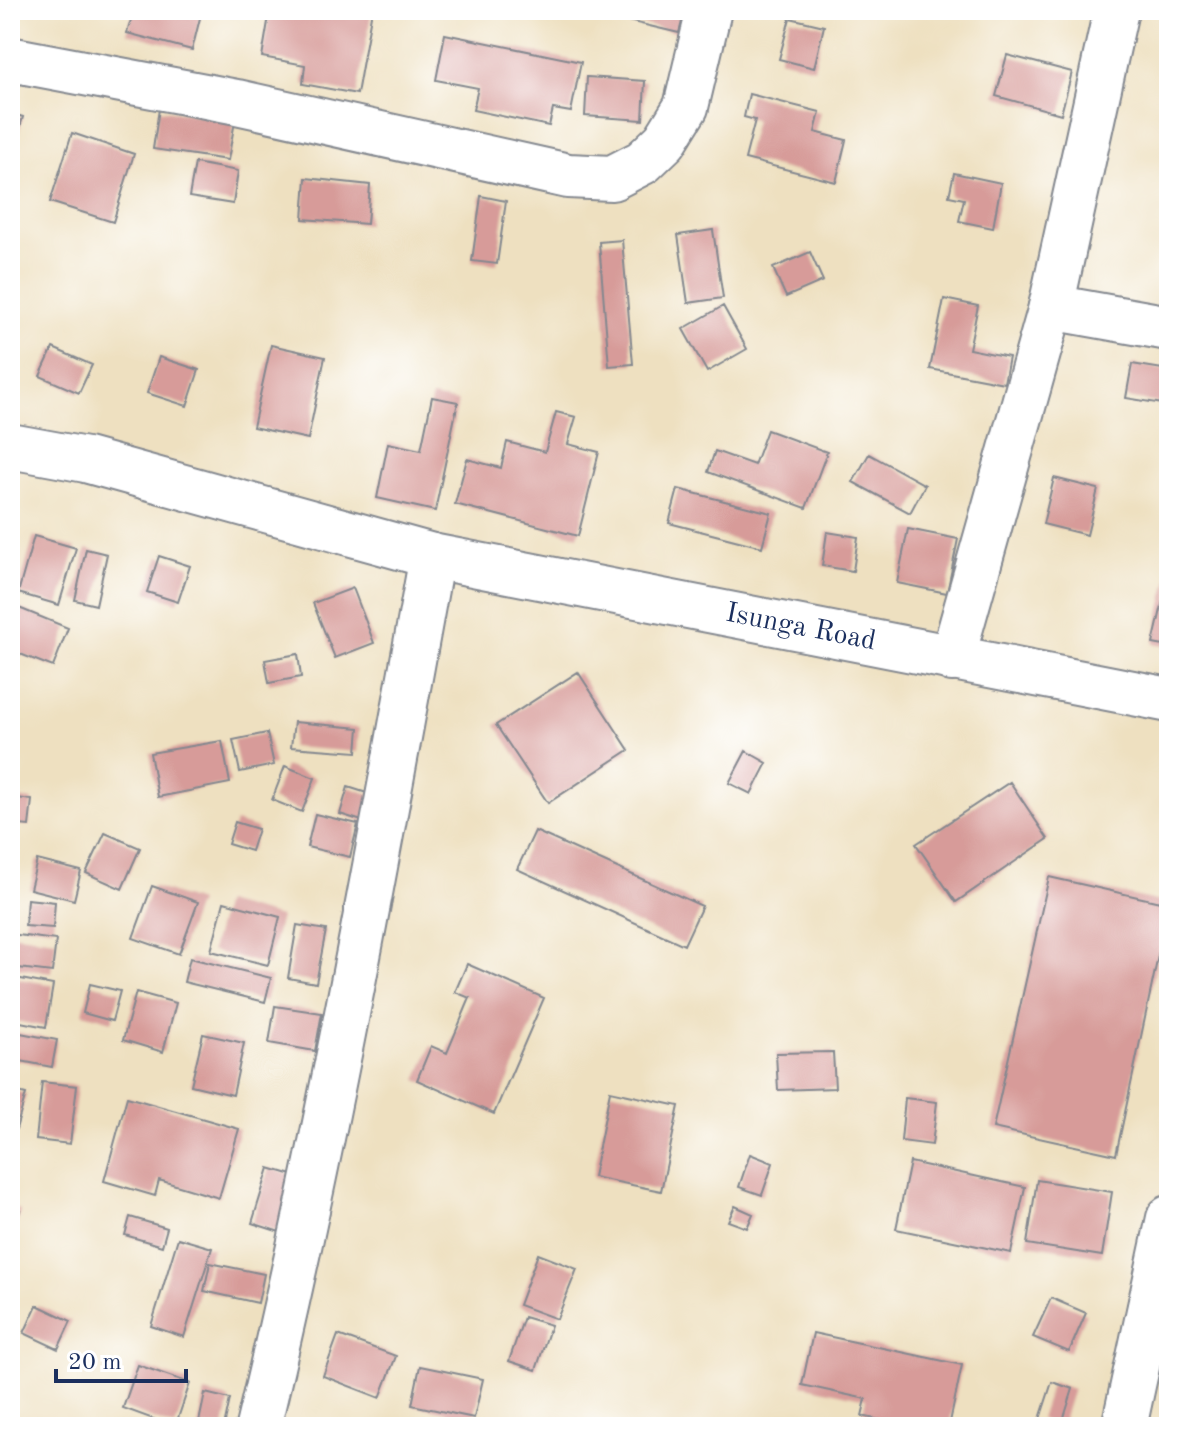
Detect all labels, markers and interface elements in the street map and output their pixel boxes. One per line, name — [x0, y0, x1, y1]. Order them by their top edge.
street label: Isunga Road — [723, 600, 878, 656]
scale bar — [56, 1333, 186, 1383]
text: 20 m — [68, 1351, 122, 1375]

